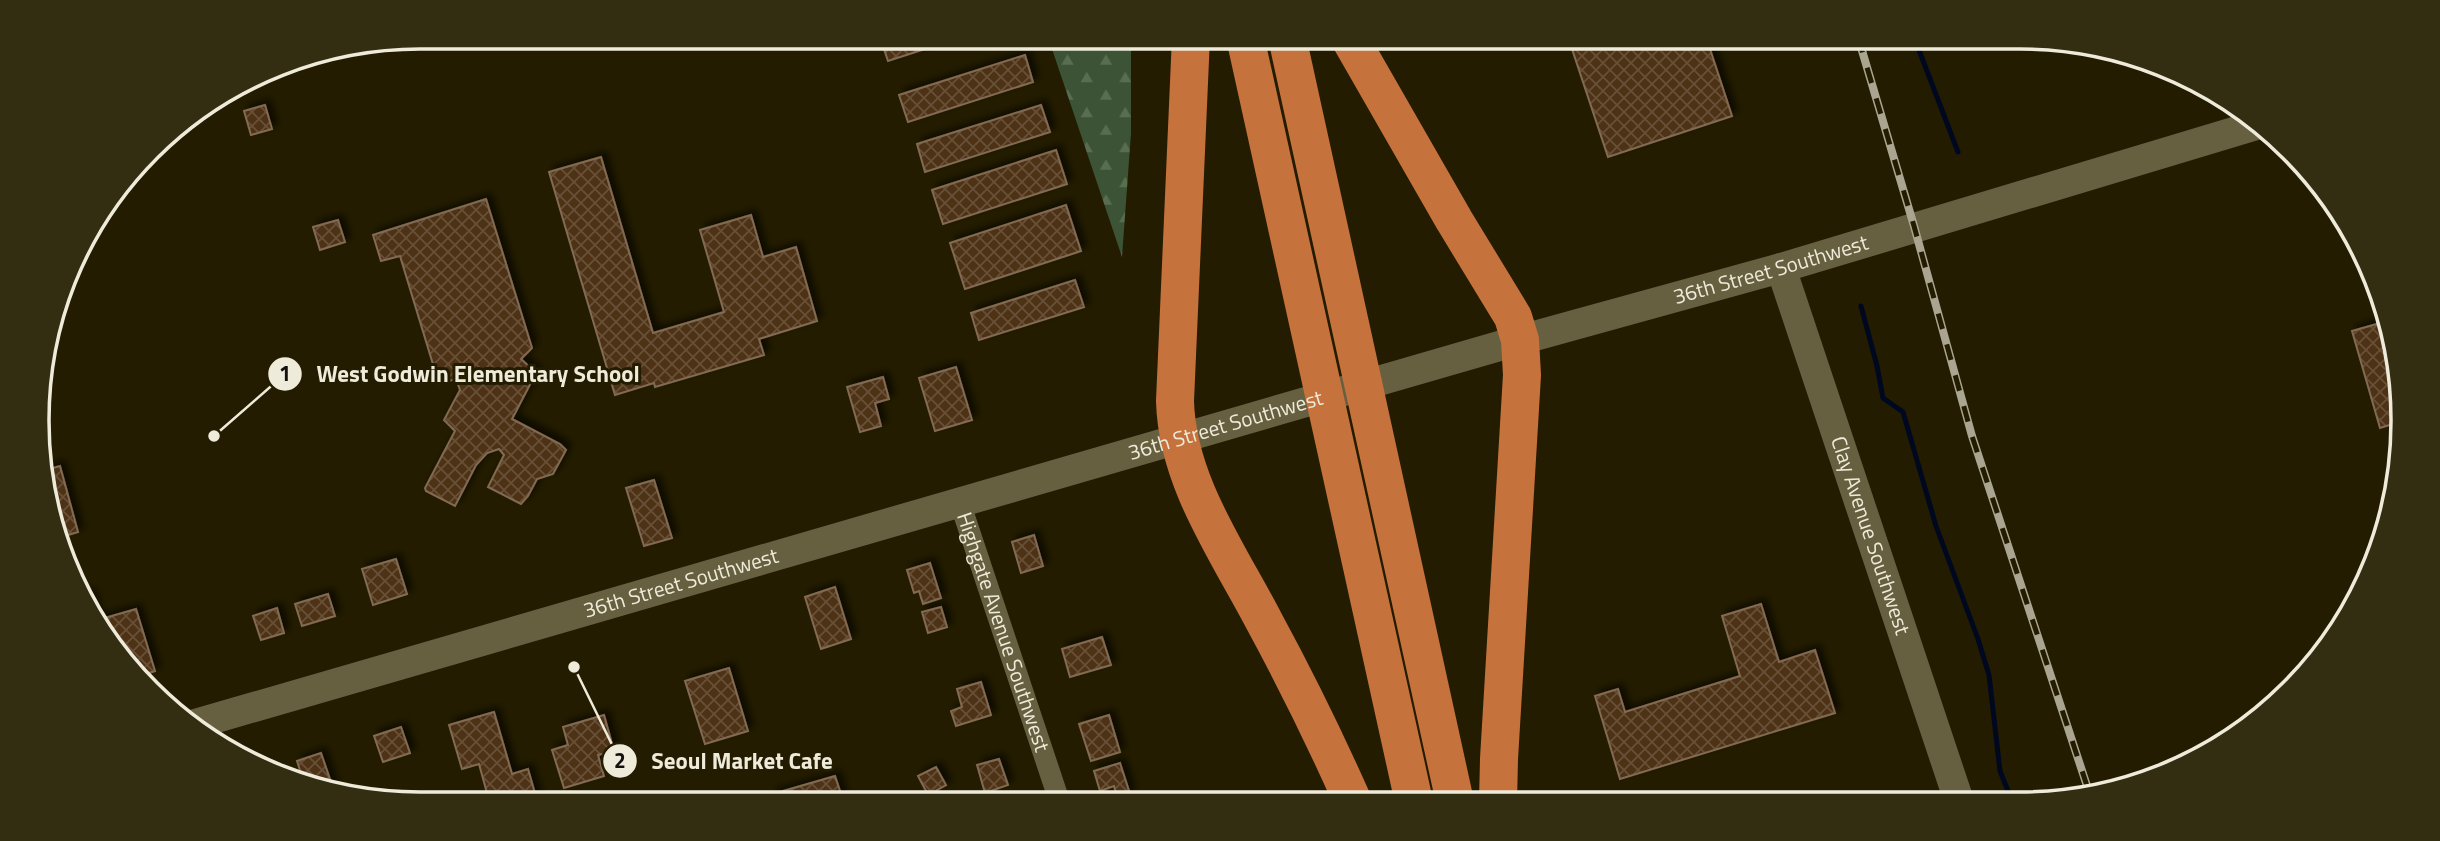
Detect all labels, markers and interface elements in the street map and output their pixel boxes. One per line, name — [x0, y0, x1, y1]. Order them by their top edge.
street label: 36th Street Southwest — [1669, 226, 1872, 312]
callout: West Godwin Elementary School — [268, 352, 654, 396]
text: West Godwin Elementary School — [316, 356, 640, 391]
text: 1 — [279, 357, 291, 389]
street label: 36th Street Southwest — [1124, 381, 1327, 468]
street label: Clay Avenue Southwest — [1823, 432, 1920, 639]
street label: Highgate Avenue Southwest — [949, 508, 1059, 756]
street label: 36th Street Southwest — [579, 539, 782, 626]
callout: Seoul Market Cafe — [602, 739, 847, 783]
text: Seoul Market Cafe — [651, 743, 833, 778]
text: 2 — [614, 744, 626, 776]

